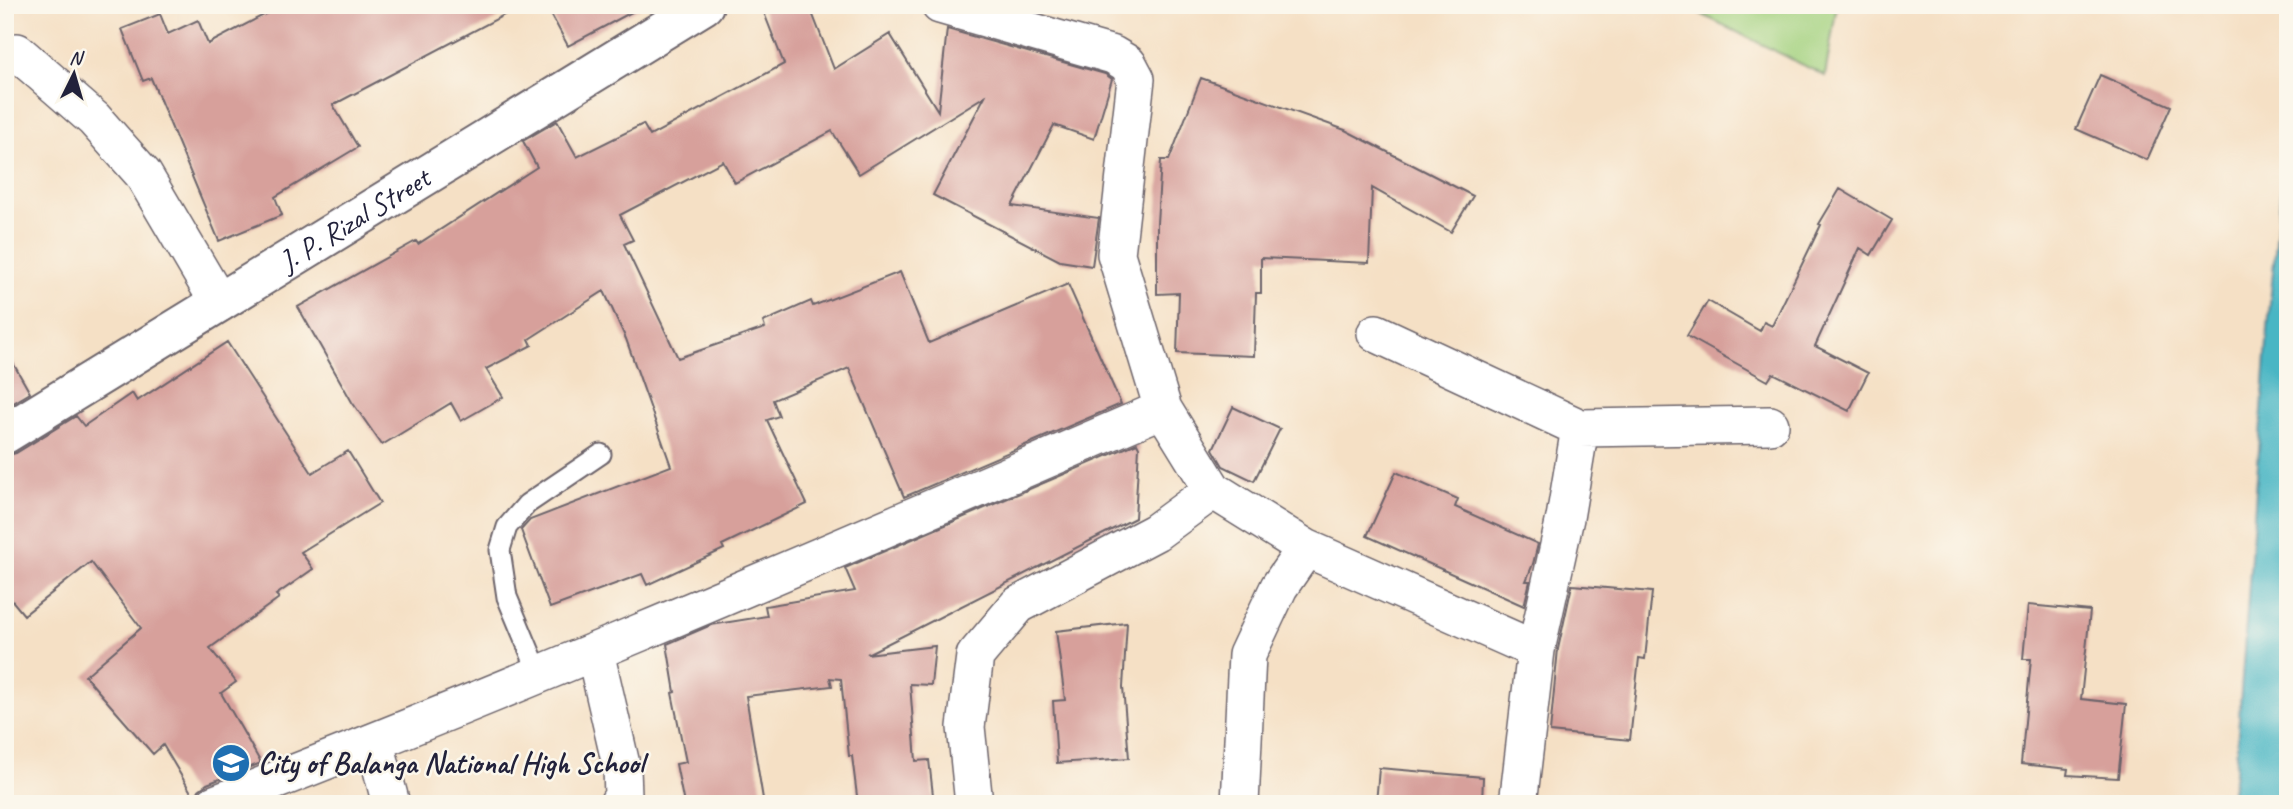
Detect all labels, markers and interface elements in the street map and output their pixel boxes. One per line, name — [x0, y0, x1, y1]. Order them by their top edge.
north arrow — [38, 38, 108, 108]
text: N — [68, 46, 86, 71]
street label: J. P. Rizal Street — [270, 157, 439, 281]
school or university icon: City of Balanga National High School — [210, 742, 252, 784]
place label: City of Balanga National High School — [258, 744, 650, 783]

